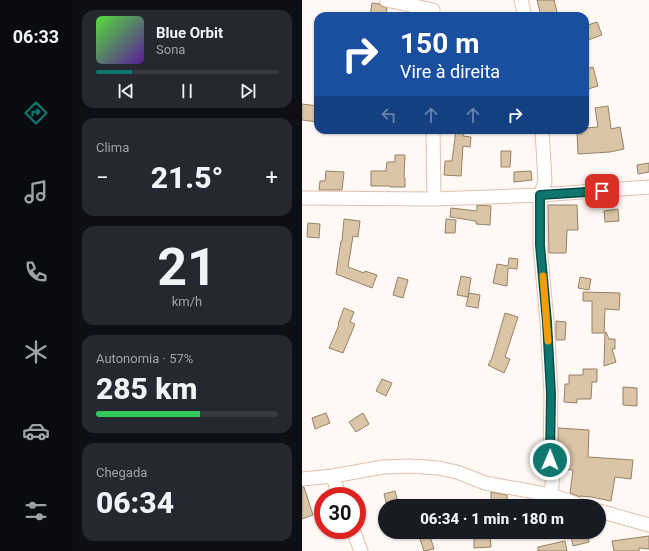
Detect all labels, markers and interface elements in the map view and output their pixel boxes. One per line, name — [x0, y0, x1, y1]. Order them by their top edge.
text: Blue Orbit — [156, 24, 223, 42]
text: 06:33 — [13, 26, 59, 47]
text: 150 m — [400, 27, 479, 60]
icon: right — [334, 28, 386, 80]
text: Sona — [156, 42, 185, 57]
text: Vire à direita — [400, 61, 500, 82]
icon: previous — [115, 80, 137, 102]
icon: pause — [176, 80, 198, 102]
icon: next — [237, 80, 259, 102]
icon: directions — [22, 99, 50, 127]
icon: left — [378, 104, 400, 126]
icon: ahead — [420, 104, 442, 126]
icon: ahead — [462, 104, 484, 126]
icon: right — [504, 104, 526, 126]
text: Clima — [96, 140, 129, 155]
text: 21.5° — [151, 160, 223, 195]
text: − — [96, 165, 109, 190]
text: + — [266, 165, 278, 190]
pin — [585, 174, 619, 208]
icon: music — [22, 178, 50, 206]
icon: arrive — [591, 180, 613, 202]
text: 21 — [157, 237, 217, 298]
icon: phone — [22, 258, 50, 286]
text: km/h — [172, 294, 202, 309]
icon: climate — [22, 338, 50, 366]
text: Autonomia · 57% — [96, 351, 193, 366]
text: 285 km — [96, 371, 198, 406]
icon: car — [22, 417, 50, 445]
position arrow — [529, 439, 571, 481]
text: Chegada — [96, 465, 147, 480]
text: 06:34 — [96, 485, 174, 520]
speed limit sign: 30 — [314, 487, 366, 539]
icon: filters — [22, 497, 50, 525]
text: 06:34 · 1 min · 180 m — [420, 510, 564, 528]

